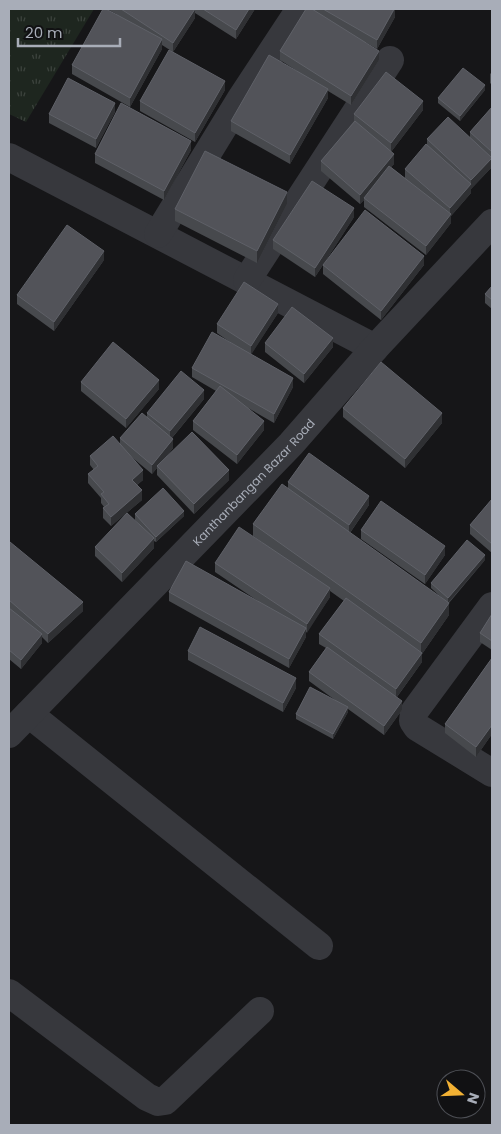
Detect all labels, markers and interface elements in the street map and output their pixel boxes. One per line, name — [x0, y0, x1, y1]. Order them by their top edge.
scale bar — [18, 15, 120, 47]
text: 20 m — [25, 22, 63, 43]
street label: Kanthanbangan Bazar Road — [188, 415, 318, 549]
north arrow — [436, 1069, 486, 1119]
text: N — [462, 1090, 484, 1106]

